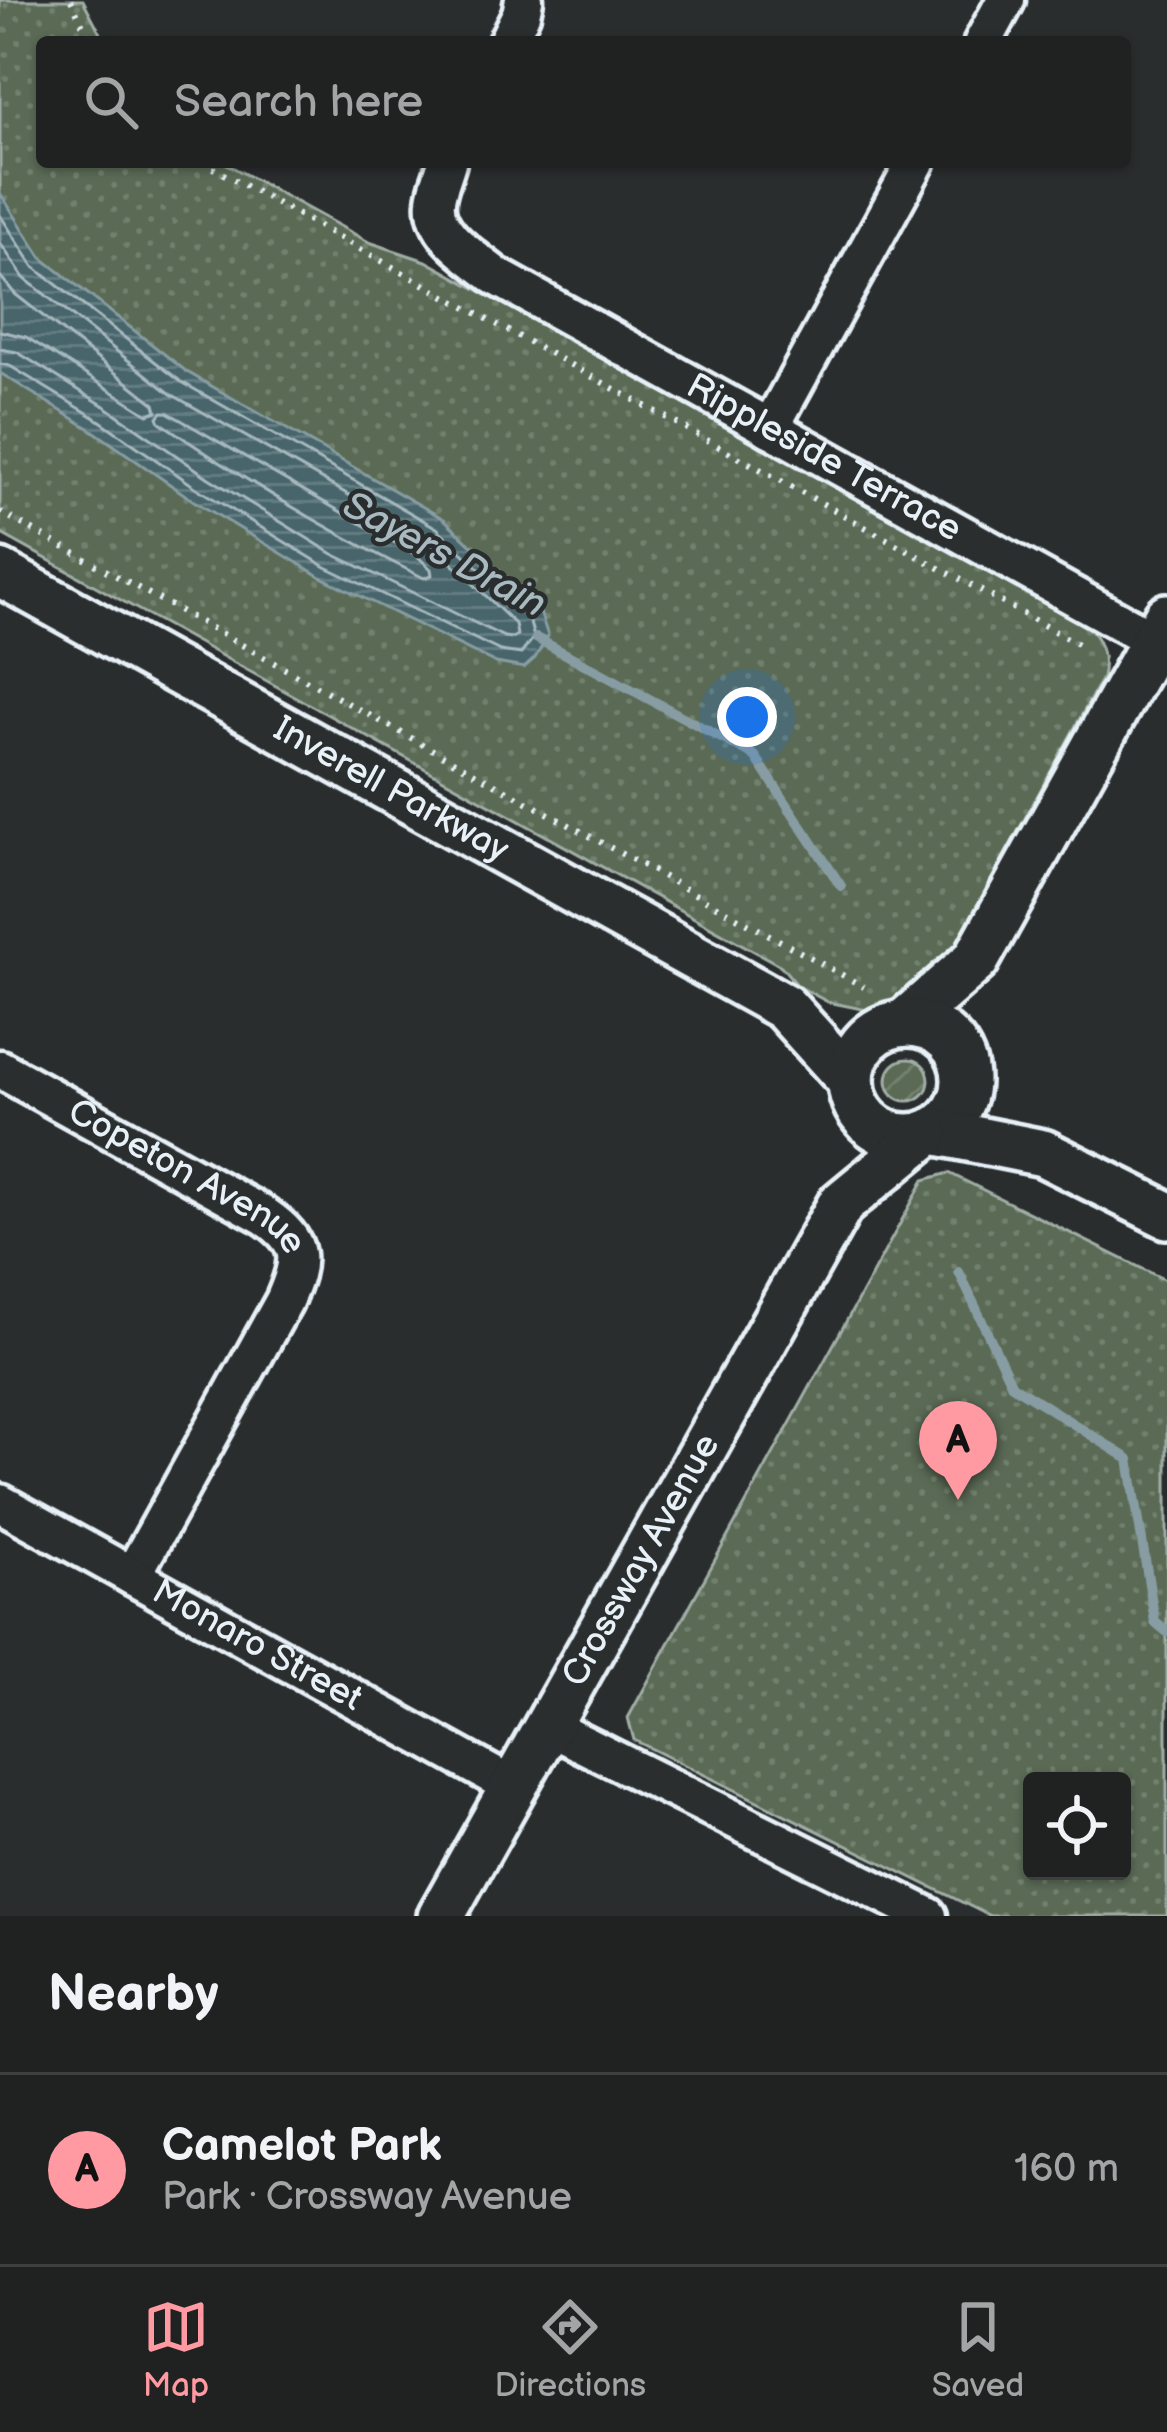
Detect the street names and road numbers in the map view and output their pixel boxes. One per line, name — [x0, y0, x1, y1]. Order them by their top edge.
street label: Rippleside Terrace — [679, 364, 969, 551]
street label: Inverell Parkway — [266, 707, 517, 872]
street label: Copeton Avenue — [61, 1090, 316, 1262]
street label: Crossway Avenue — [553, 1427, 729, 1694]
street label: Monaro Street — [145, 1570, 370, 1720]

